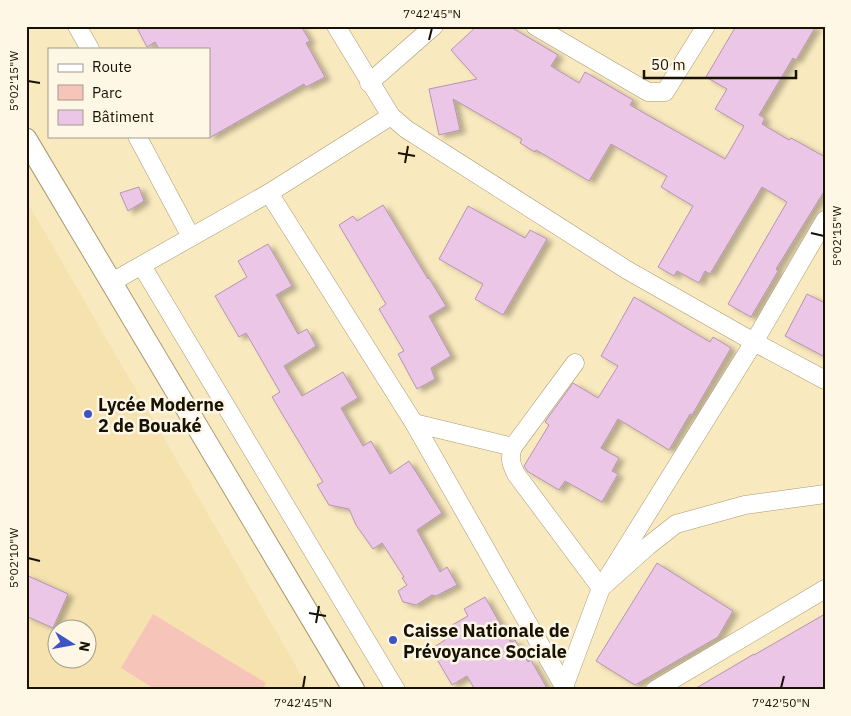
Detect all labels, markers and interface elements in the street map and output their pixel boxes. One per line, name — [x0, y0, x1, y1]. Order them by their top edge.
text: 7°42'45"N — [403, 6, 461, 21]
legend — [48, 48, 210, 138]
scale bar — [644, 48, 796, 80]
text: 5°02'15"W — [6, 50, 21, 111]
text: 50 m — [651, 55, 686, 74]
text: Route — [92, 57, 132, 76]
text: Parc — [92, 83, 122, 102]
text: Bâtiment — [92, 107, 154, 126]
text: 5°02'15"W — [829, 205, 844, 266]
place label: Lycée Moderne 2 de Bouaké — [98, 393, 224, 437]
marker: Lycée Moderne 2 de Bouaké — [82, 408, 94, 420]
text: 5°02'10"W — [6, 527, 21, 588]
north arrow — [48, 618, 98, 668]
place label: Caisse Nationale de Prévoyance Sociale — [403, 619, 570, 663]
marker: Caisse Nationale de Prévoyance Sociale — [387, 634, 399, 646]
text: N — [75, 640, 95, 653]
text: 7°42'45"N — [274, 695, 332, 710]
text: 7°42'50"N — [752, 695, 810, 710]

